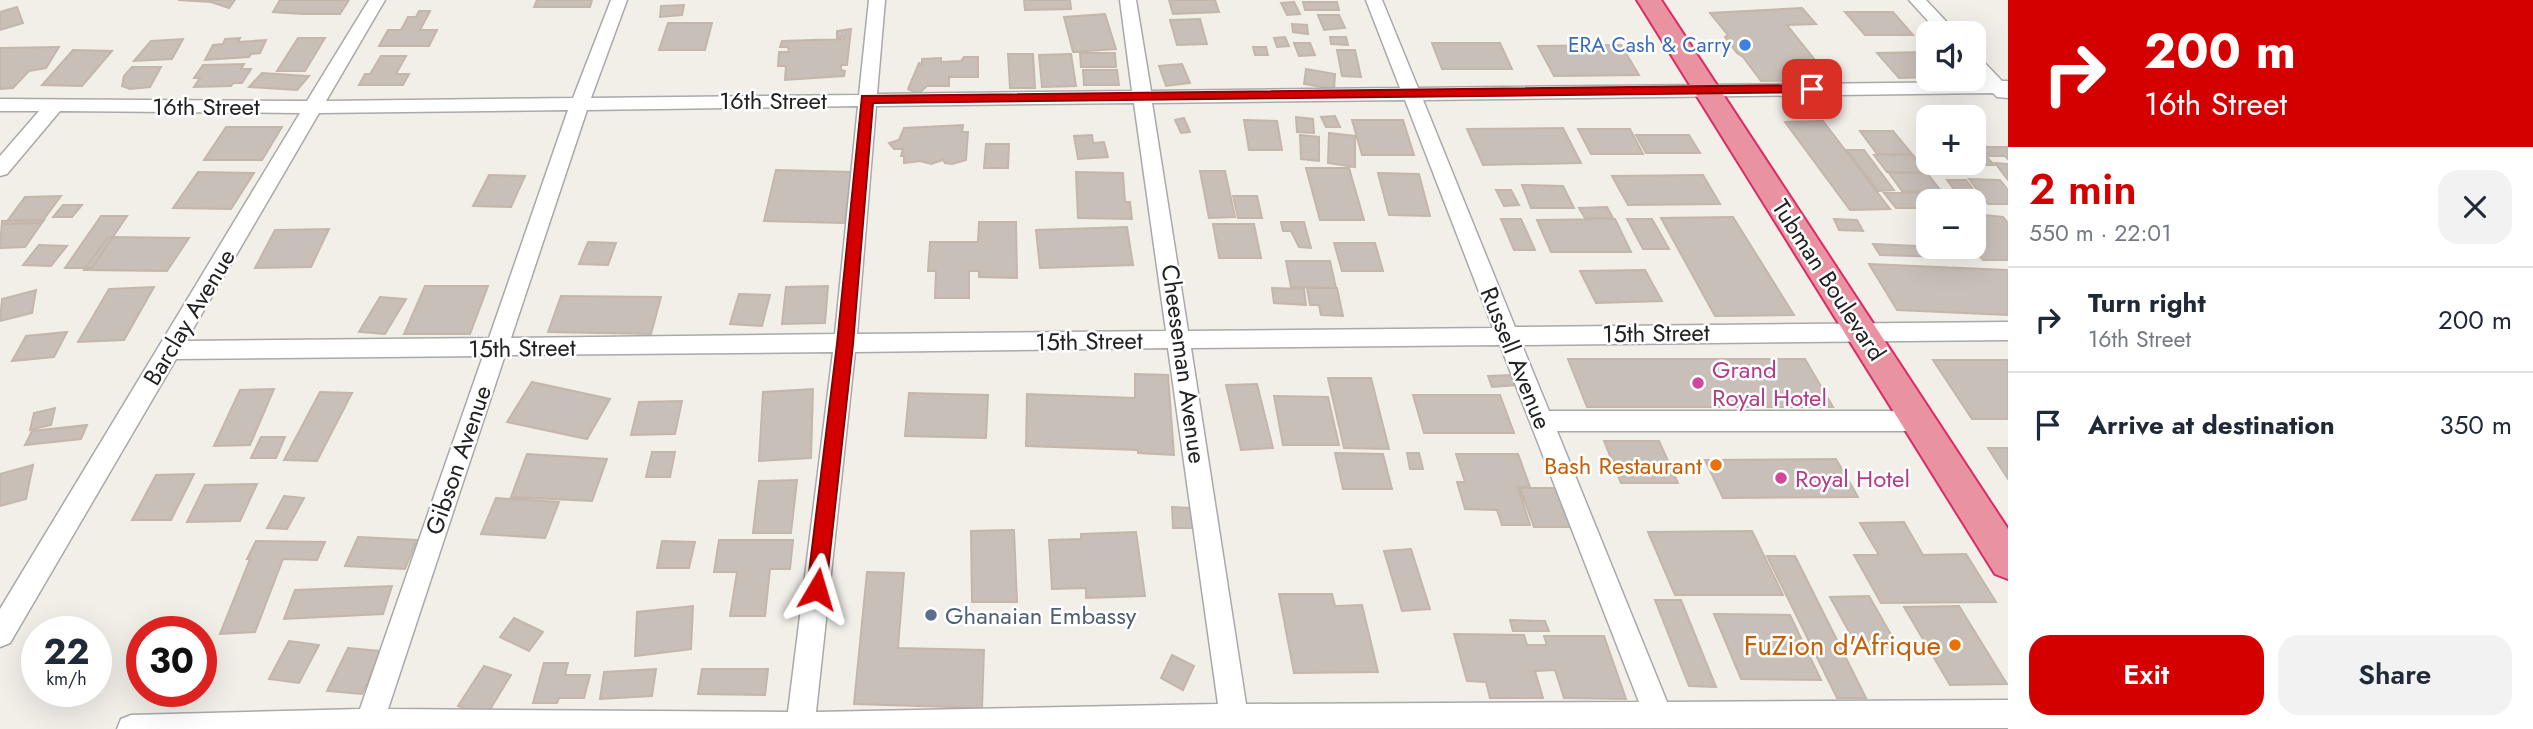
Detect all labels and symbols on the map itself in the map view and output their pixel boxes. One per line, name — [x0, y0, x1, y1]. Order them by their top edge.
place label: ERA Cash & Carry — [1568, 30, 1732, 60]
marker: ERA Cash & Carry — [1737, 37, 1753, 53]
pin — [1782, 59, 1842, 119]
street label: 16th Street — [719, 83, 827, 118]
street label: 16th Street — [152, 89, 260, 124]
street label: Tubman Boulevard — [1764, 192, 1894, 368]
street label: Barclay Avenue — [134, 242, 244, 392]
street label: Cheeseman Avenue — [1153, 262, 1215, 466]
street label: Russell Avenue — [1472, 282, 1560, 434]
street label: 15th Street — [1602, 315, 1710, 351]
street label: 15th Street — [1035, 323, 1143, 359]
street label: 15th Street — [468, 330, 576, 366]
place label: Grand Royal Hotel — [1712, 352, 1827, 415]
marker: Grand Royal Hotel — [1690, 375, 1706, 391]
street label: Gibson Avenue — [416, 381, 500, 539]
place label: Bash Restaurant — [1544, 448, 1702, 483]
marker: Bash Restaurant — [1708, 457, 1724, 473]
place label: Royal Hotel — [1795, 461, 1910, 496]
marker: Royal Hotel — [1773, 470, 1789, 486]
position arrow — [780, 552, 854, 626]
place label: Ghanaian Embassy — [945, 598, 1137, 633]
marker: Ghanaian Embassy — [923, 607, 939, 623]
speed limit sign: 30 — [126, 616, 217, 707]
place label: FuZion d'Afrique — [1744, 625, 1941, 666]
marker: FuZion d'Afrique — [1947, 637, 1963, 653]

